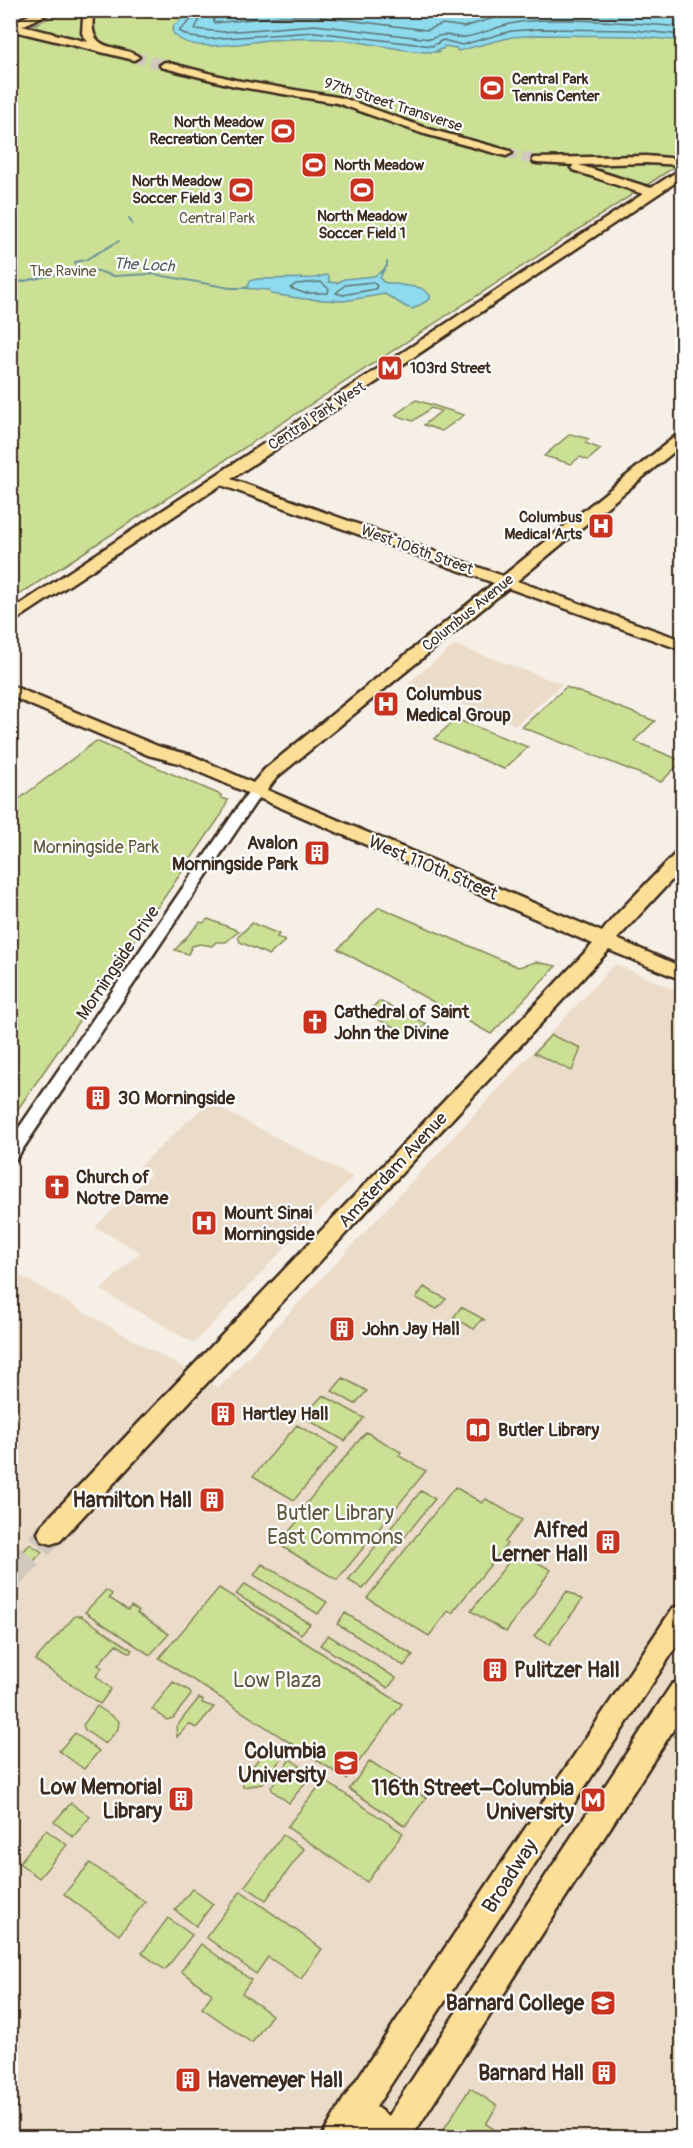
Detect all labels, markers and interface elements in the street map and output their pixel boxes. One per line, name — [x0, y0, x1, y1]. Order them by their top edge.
place label: Central Park Tennis Center — [511, 70, 600, 106]
sports icon: Central Park Tennis Center — [477, 73, 507, 103]
street label: 97th Street Transverse — [321, 74, 465, 136]
place label: North Meadow Recreation Center — [149, 113, 265, 149]
sports icon: North Meadow Recreation Center — [268, 116, 298, 146]
sports icon: North Meadow — [299, 150, 329, 180]
place label: North Meadow — [334, 156, 425, 175]
place label: North Meadow Soccer Field 3 — [132, 172, 223, 208]
sports icon: North Meadow Soccer Field 3 — [226, 175, 256, 205]
sports icon: North Meadow Soccer Field 1 — [347, 175, 377, 205]
place label: North Meadow Soccer Field 1 — [317, 207, 408, 243]
park label: Central Park — [179, 209, 256, 228]
water label: The Loch — [113, 253, 176, 277]
park label: The Ravine — [30, 262, 97, 281]
metro station icon: 103rd Street — [375, 353, 405, 383]
place label: 103rd Street — [410, 359, 492, 378]
street label: Central Park West — [265, 377, 370, 455]
place label: Columbus Medical Arts — [505, 508, 582, 544]
hospital icon: Columbus Medical Arts — [586, 511, 616, 541]
street label: West 106th Street — [358, 521, 477, 579]
street label: Columbus Avenue — [418, 570, 518, 656]
place label: Columbus Medical Group — [406, 683, 511, 727]
hospital icon: Columbus Medical Group — [371, 689, 401, 719]
street label: West 110th Street — [365, 830, 502, 906]
place label: Avalon Morningside Park — [172, 832, 298, 876]
park label: Morningside Park — [33, 836, 160, 859]
building icon: Avalon Morningside Park — [302, 838, 332, 868]
street label: Morningside Drive — [71, 901, 165, 1025]
place label: Cathedral of Saint John the Divine — [334, 1001, 470, 1045]
church icon: Cathedral of Saint John the Divine — [300, 1007, 330, 1037]
building icon: 30 Morningside — [83, 1083, 113, 1113]
place label: 30 Morningside — [118, 1087, 236, 1110]
street label: Amsterdam Avenue — [334, 1107, 453, 1233]
place label: Church of Notre Dame — [76, 1166, 170, 1210]
church icon: Church of Notre Dame — [42, 1172, 72, 1202]
place label: Mount Sinai Morningside — [224, 1202, 316, 1246]
hospital icon: Mount Sinai Morningside — [189, 1208, 219, 1238]
building icon: John Jay Hall — [327, 1314, 357, 1344]
place label: John Jay Hall — [362, 1318, 460, 1341]
building icon: Hartley Hall — [208, 1399, 238, 1429]
place label: Hartley Hall — [242, 1403, 329, 1426]
library icon: Butler Library — [463, 1415, 493, 1445]
place label: Butler Library — [498, 1419, 599, 1442]
building icon: Hamilton Hall — [197, 1485, 227, 1515]
place label: Hamilton Hall — [73, 1487, 192, 1514]
park label: Butler Library East Commons — [267, 1500, 404, 1551]
place label: Alfred Lerner Hall — [491, 1517, 588, 1568]
building icon: Alfred Lerner Hall — [593, 1527, 623, 1557]
building icon: Pulitzer Hall — [480, 1655, 510, 1685]
place label: Pulitzer Hall — [514, 1657, 620, 1684]
park label: Low Plaza — [233, 1667, 321, 1694]
place label: Columbia University — [238, 1738, 326, 1789]
school or university icon: Columbia University — [331, 1748, 361, 1778]
place label: Low Memorial Library — [39, 1774, 162, 1825]
place label: 116th Street–Columbia University — [372, 1775, 574, 1826]
building icon: Low Memorial Library — [166, 1784, 196, 1814]
metro station icon: 116th Street–Columbia University — [578, 1785, 608, 1815]
street label: Broadway — [476, 1834, 544, 1918]
school or university icon: Barnard College — [588, 1988, 618, 2018]
place label: Barnard College — [446, 1990, 585, 2017]
building icon: Barnard Hall — [589, 2058, 619, 2088]
place label: Barnard Hall — [478, 2060, 584, 2087]
building icon: Havemeyer Hall — [173, 2065, 203, 2095]
place label: Havemeyer Hall — [207, 2067, 343, 2094]

